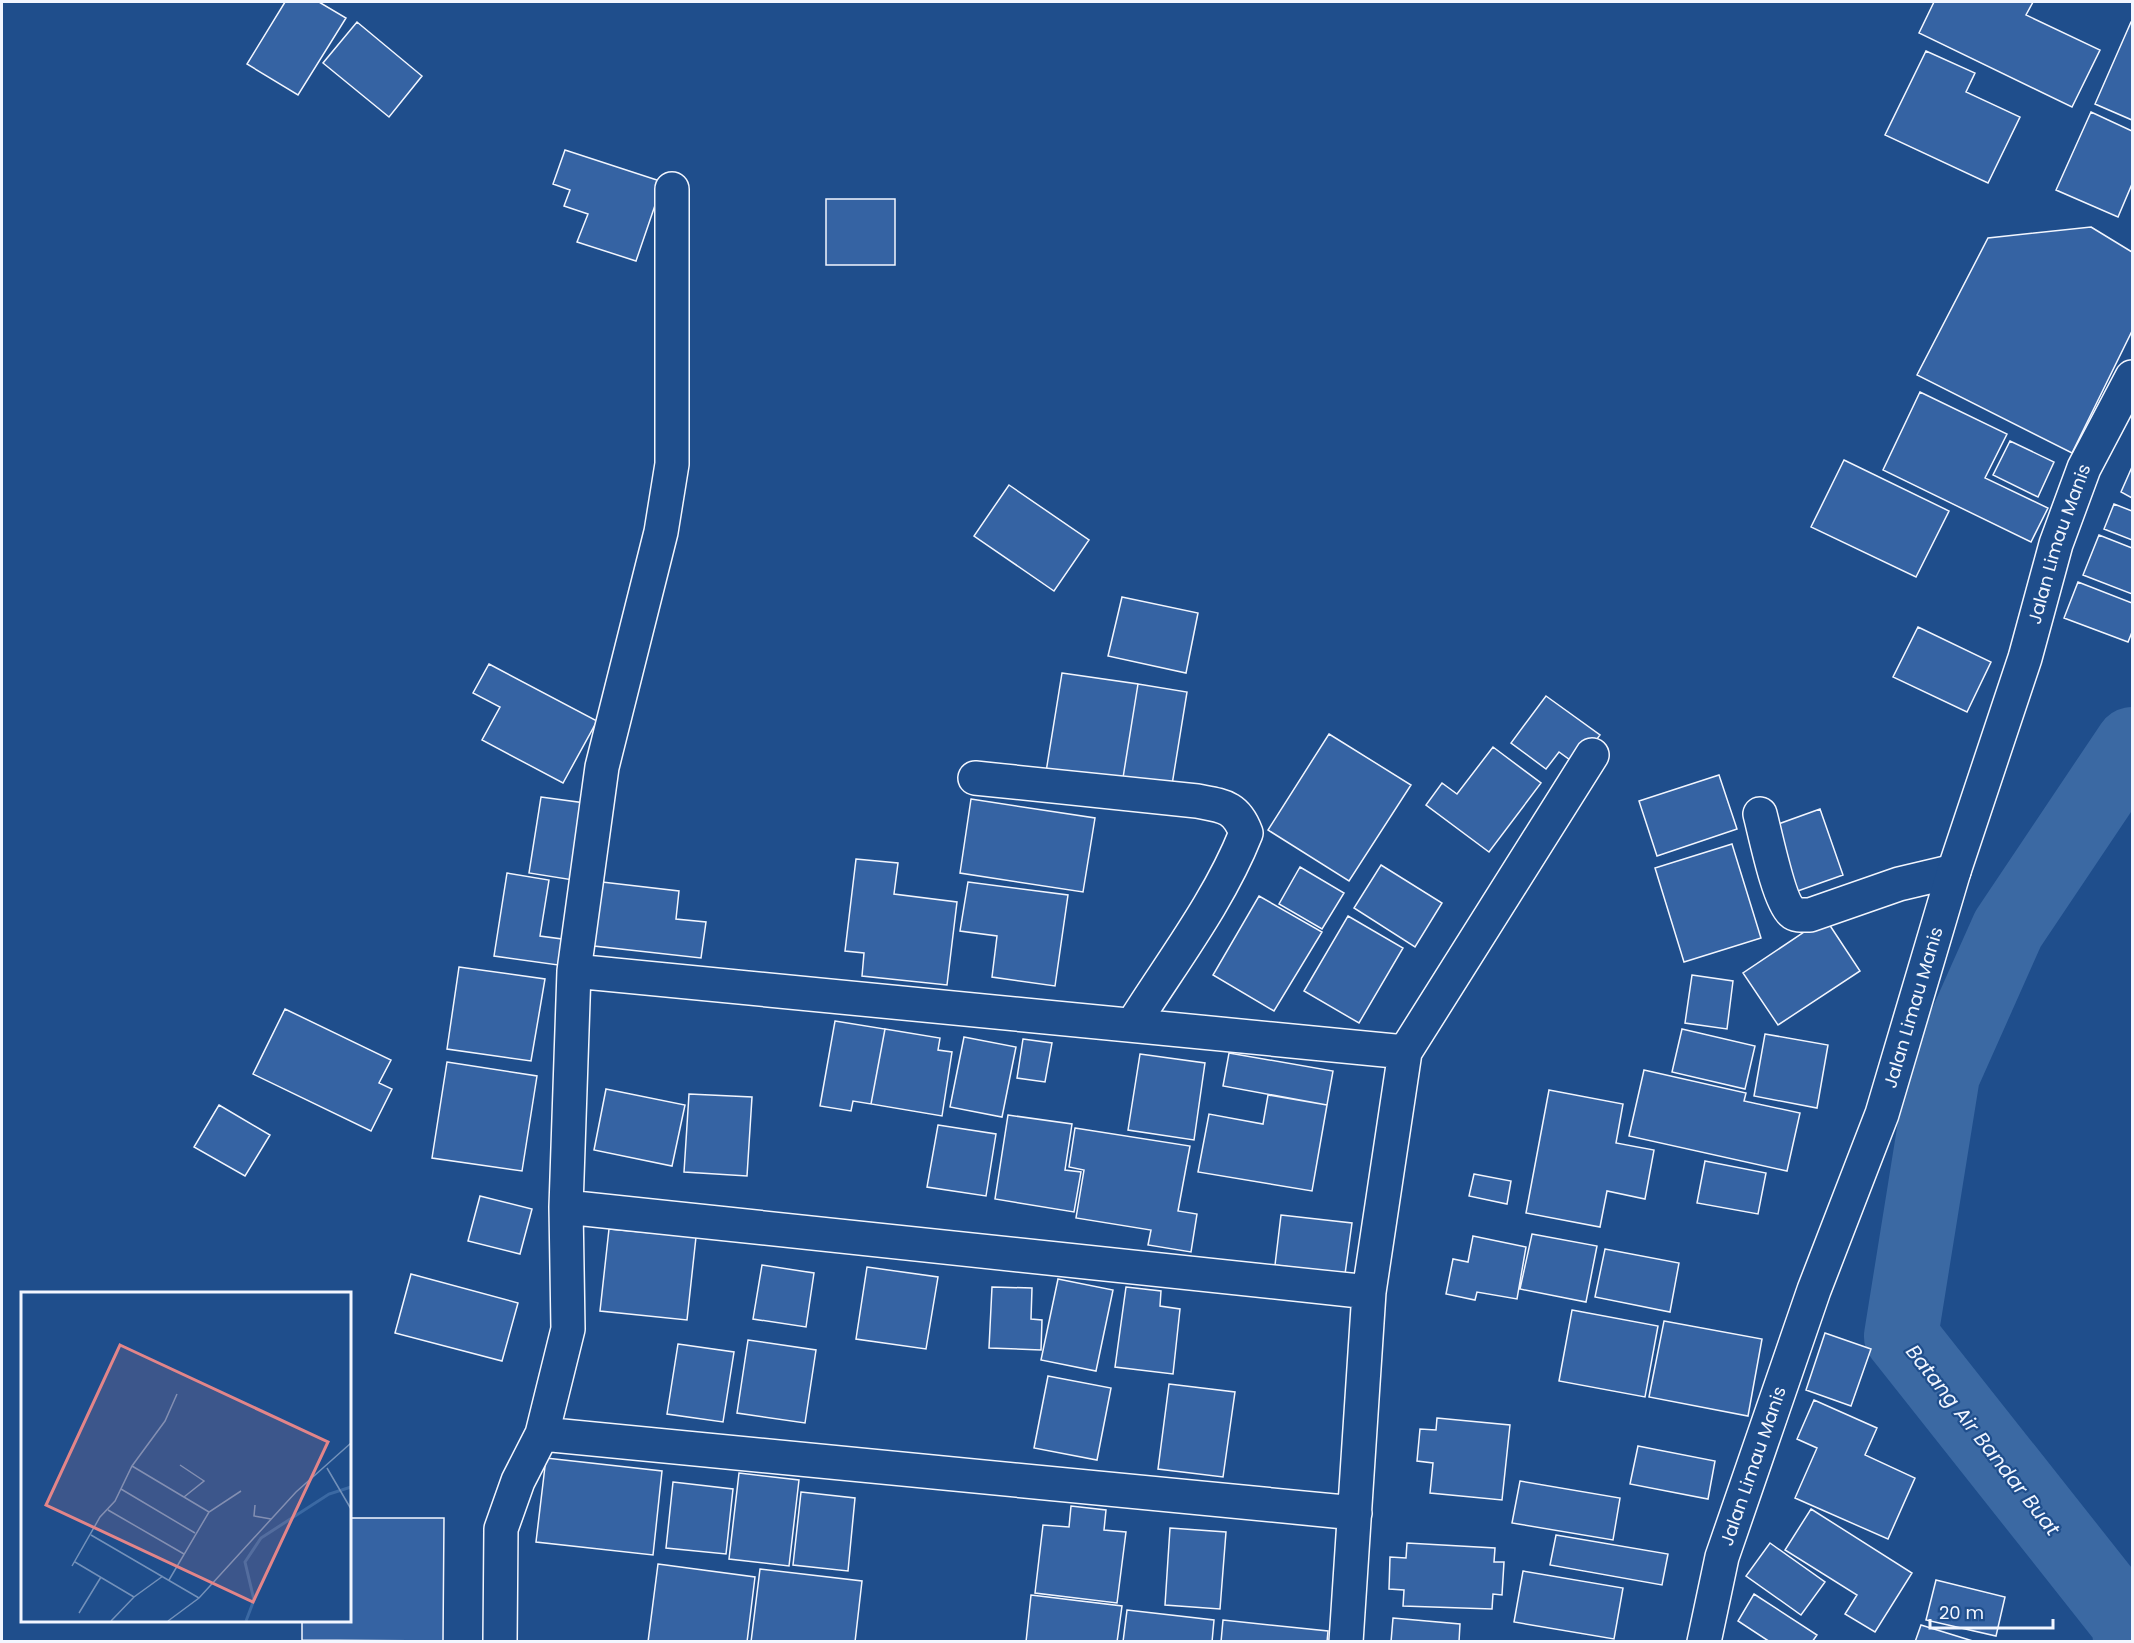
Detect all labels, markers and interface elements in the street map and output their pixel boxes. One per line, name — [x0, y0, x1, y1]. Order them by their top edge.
street label: Jalan Limau Manis — [2022, 460, 2096, 627]
street label: Jalan Limau Manis — [1877, 924, 1949, 1091]
inset map — [21, 1292, 351, 1622]
water label: Batang Air Bandar Buat — [1899, 1339, 2067, 1542]
street label: Jalan Limau Manis — [1714, 1383, 1792, 1549]
scale bar — [1930, 1592, 2053, 1630]
text: 20 m — [1939, 1600, 1984, 1625]

